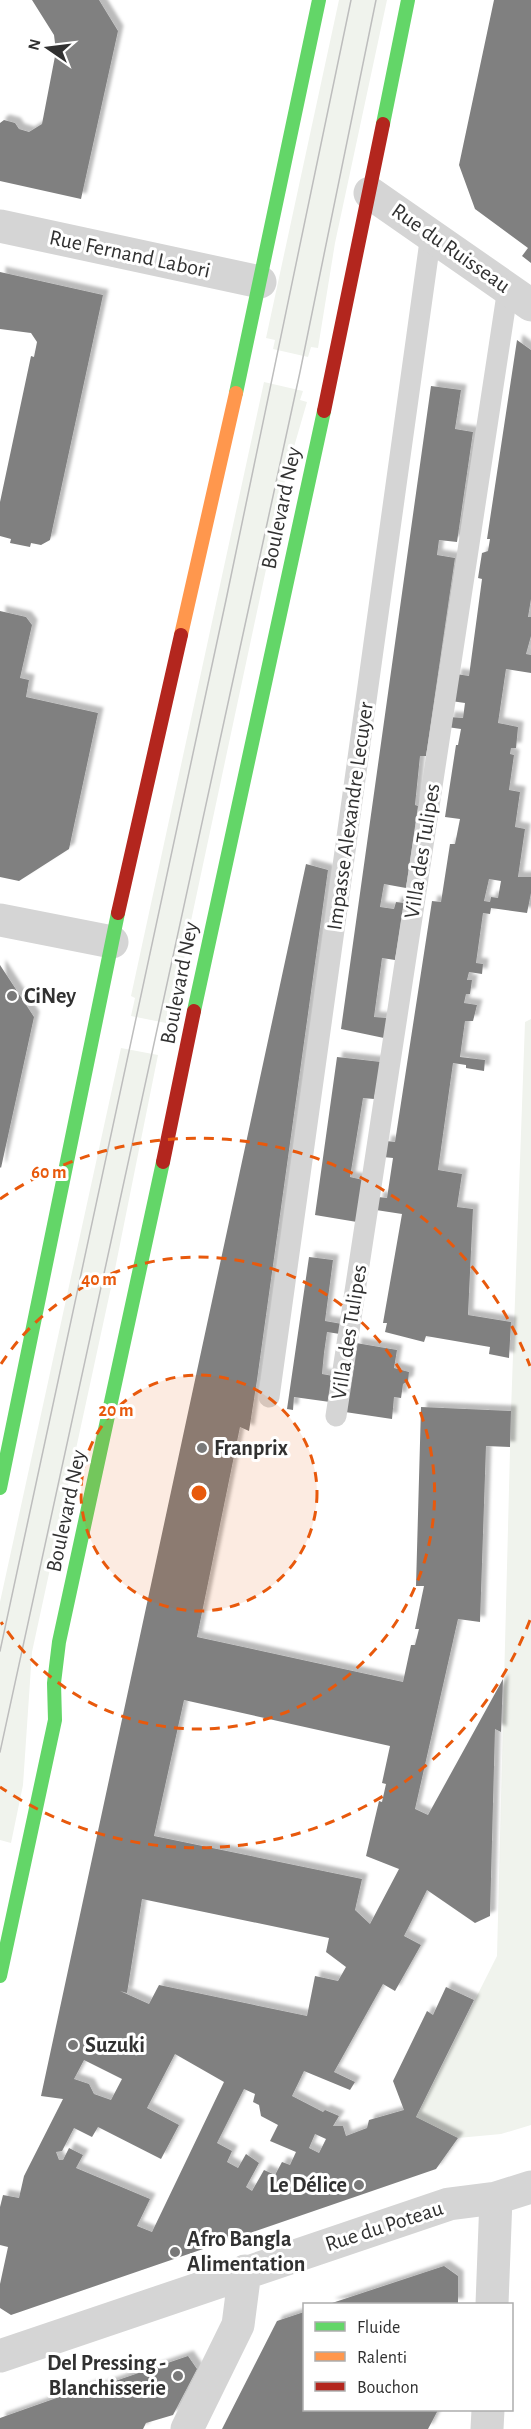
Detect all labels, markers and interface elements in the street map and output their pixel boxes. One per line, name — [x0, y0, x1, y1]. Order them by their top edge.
north arrow — [18, 18, 78, 78]
text: N — [25, 37, 44, 52]
street label: Rue du Ruisseau — [388, 199, 514, 297]
street label: Rue Fernand Labori — [47, 226, 213, 282]
street label: Boulevard Ney — [257, 444, 305, 571]
street label: Impasse Alexandre Lecuyer — [323, 700, 377, 932]
street label: Villa des Tulipes — [400, 782, 444, 920]
street label: Boulevard Ney — [156, 919, 202, 1046]
place label: CiNey — [24, 985, 76, 1008]
marker: CiNey — [5, 989, 19, 1003]
text: 60 m — [31, 1164, 67, 1182]
street label: Villa des Tulipes — [327, 1263, 371, 1401]
text: 40 m — [81, 1271, 117, 1289]
text: 20 m — [98, 1402, 134, 1420]
place label: Franprix — [214, 1437, 288, 1459]
marker: Franprix — [195, 1441, 209, 1455]
street label: Boulevard Ney — [42, 1447, 90, 1574]
centre of rings — [189, 1483, 209, 1503]
place label: Suzuki — [85, 2034, 145, 2056]
marker: Suzuki — [66, 2038, 80, 2052]
place label: Le Délice — [269, 2174, 347, 2196]
marker: Le Délice — [352, 2178, 366, 2192]
street label: Rue du Poteau — [322, 2197, 446, 2255]
place label: Afro Bangla Alimentation — [187, 2228, 305, 2275]
marker: Afro Bangla Alimentation — [168, 2245, 182, 2259]
legend — [303, 2303, 513, 2411]
text: Fluide — [357, 2319, 400, 2337]
text: Ralenti — [357, 2349, 407, 2367]
place label: Del Pressing - Blanchisserie — [47, 2352, 166, 2399]
marker: Del Pressing - Blanchisserie — [171, 2369, 185, 2383]
text: Bouchon — [357, 2379, 419, 2397]

